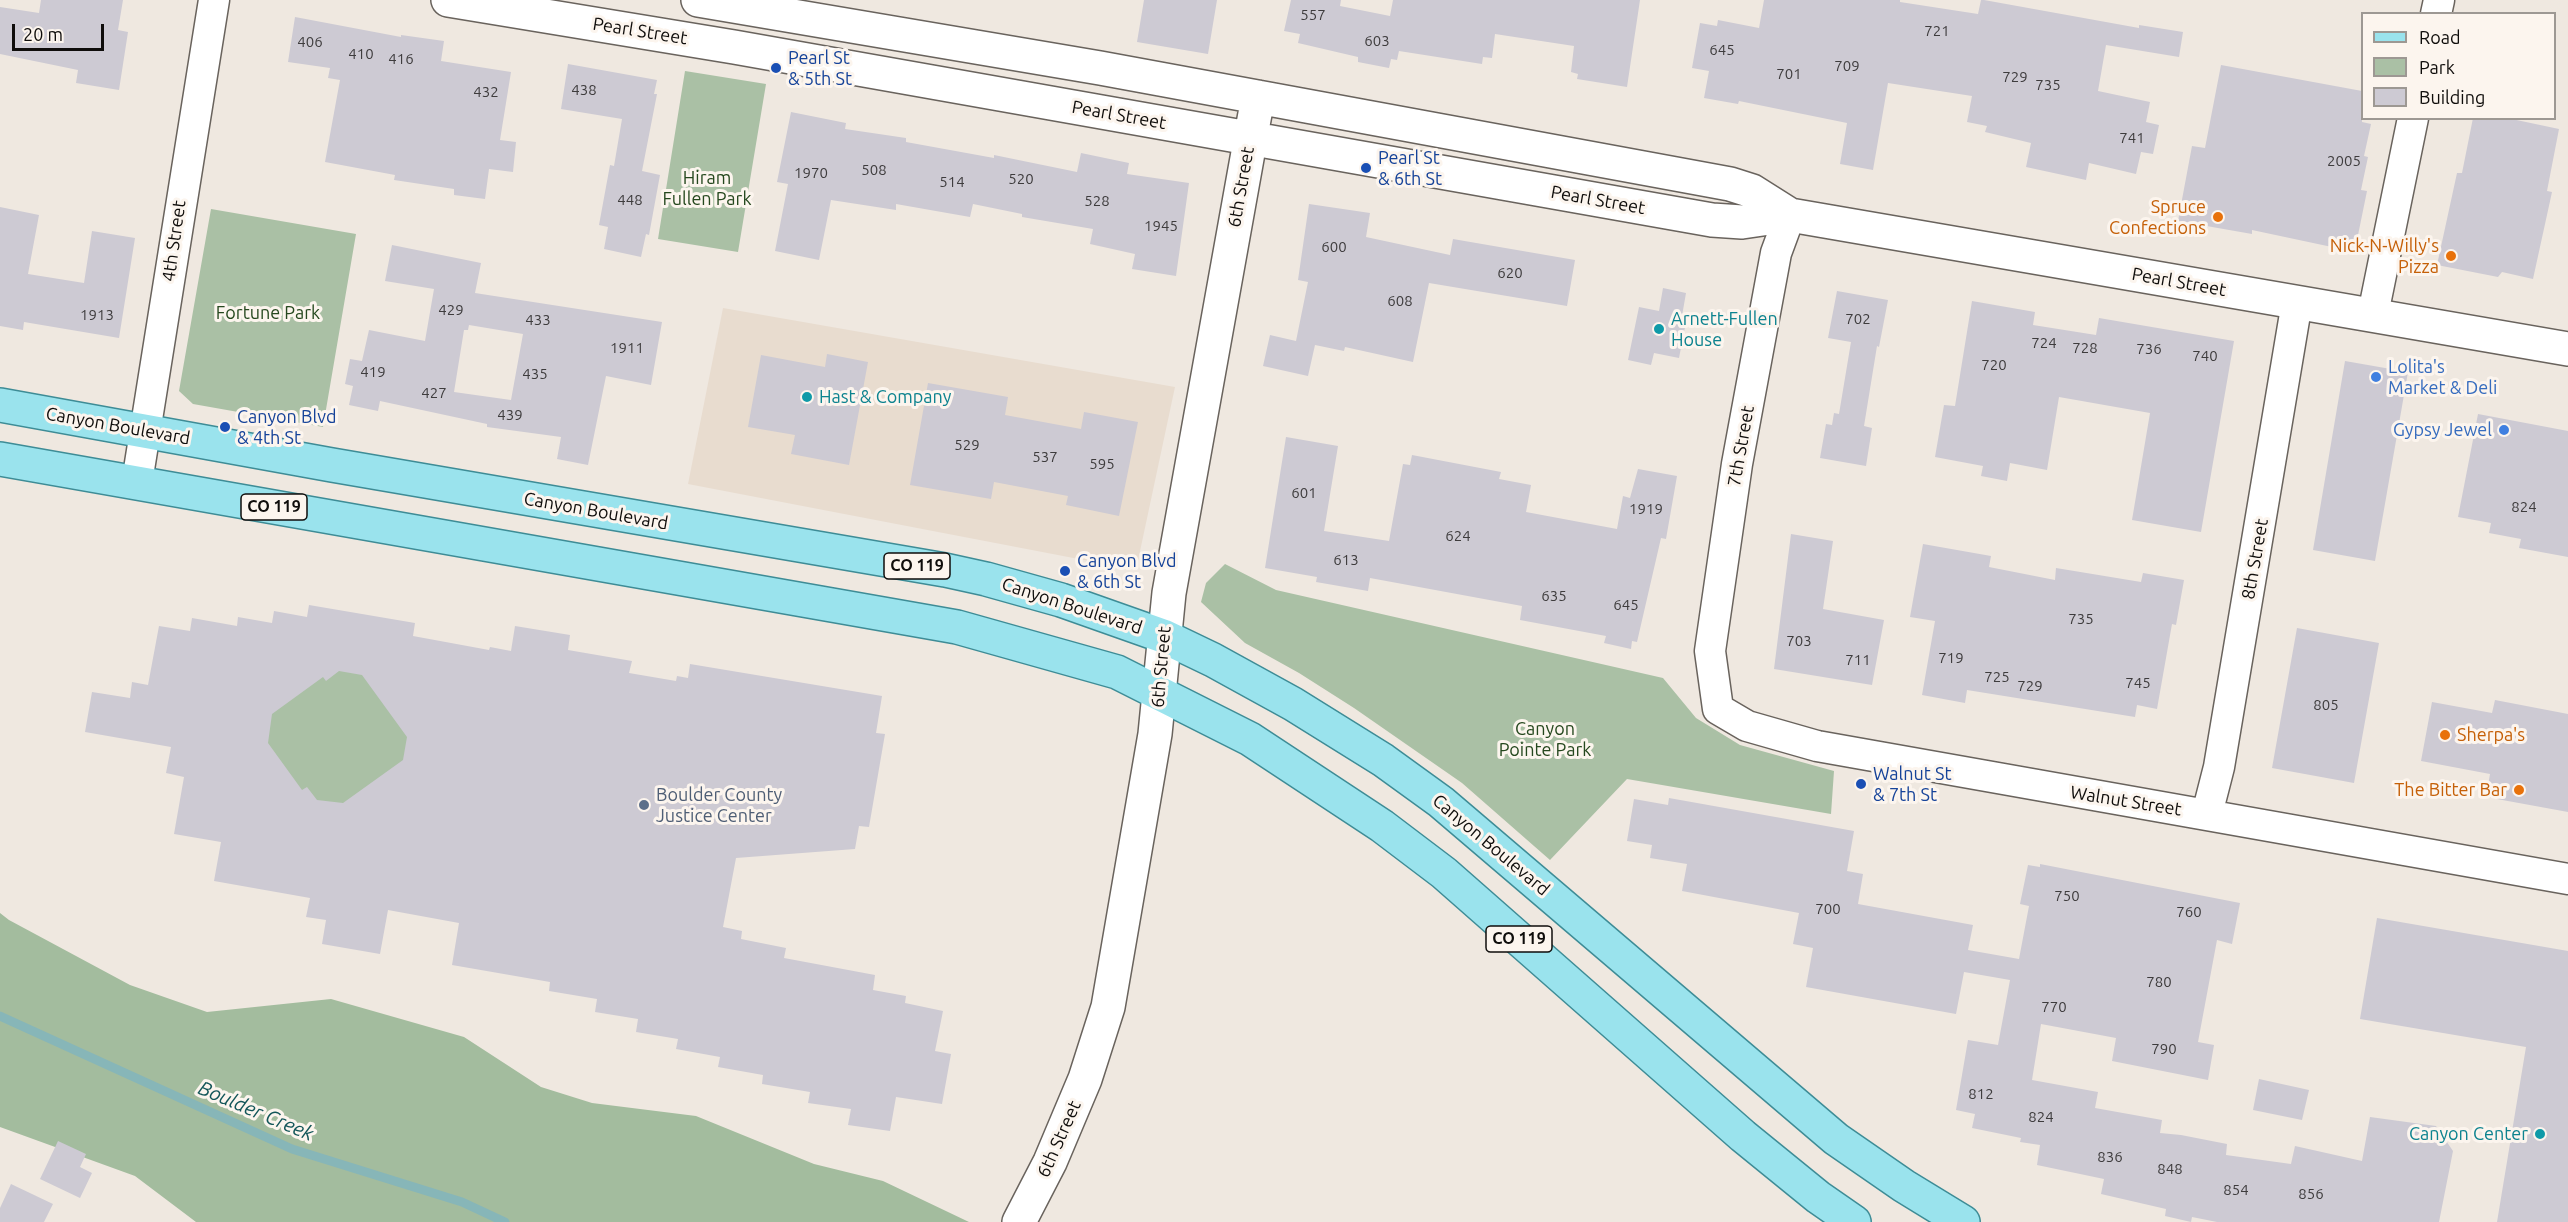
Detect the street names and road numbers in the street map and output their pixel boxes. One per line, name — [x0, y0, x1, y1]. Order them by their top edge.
street label: Pearl Street — [591, 13, 689, 49]
street label: Pearl Street — [1070, 96, 1168, 134]
street label: 6th Street — [1223, 145, 1259, 229]
street label: Pearl Street — [1549, 181, 1647, 219]
street label: 4th Street — [158, 199, 190, 283]
street label: Pearl Street — [2130, 263, 2228, 301]
street label: Canyon Boulevard — [44, 403, 192, 449]
street label: 7th Street — [1723, 404, 1759, 488]
street label: Canyon Boulevard — [522, 488, 670, 534]
road number: CO 119 — [241, 494, 307, 520]
street label: 8th Street — [2237, 517, 2273, 601]
road number: CO 119 — [884, 553, 950, 579]
street label: Canyon Boulevard — [999, 573, 1145, 639]
street label: 6th Street — [1147, 625, 1175, 709]
street label: Walnut Street — [2069, 782, 2183, 820]
street label: Canyon Boulevard — [1428, 790, 1554, 900]
road number: CO 119 — [1486, 926, 1552, 952]
street label: 6th Street — [1032, 1097, 1086, 1181]

